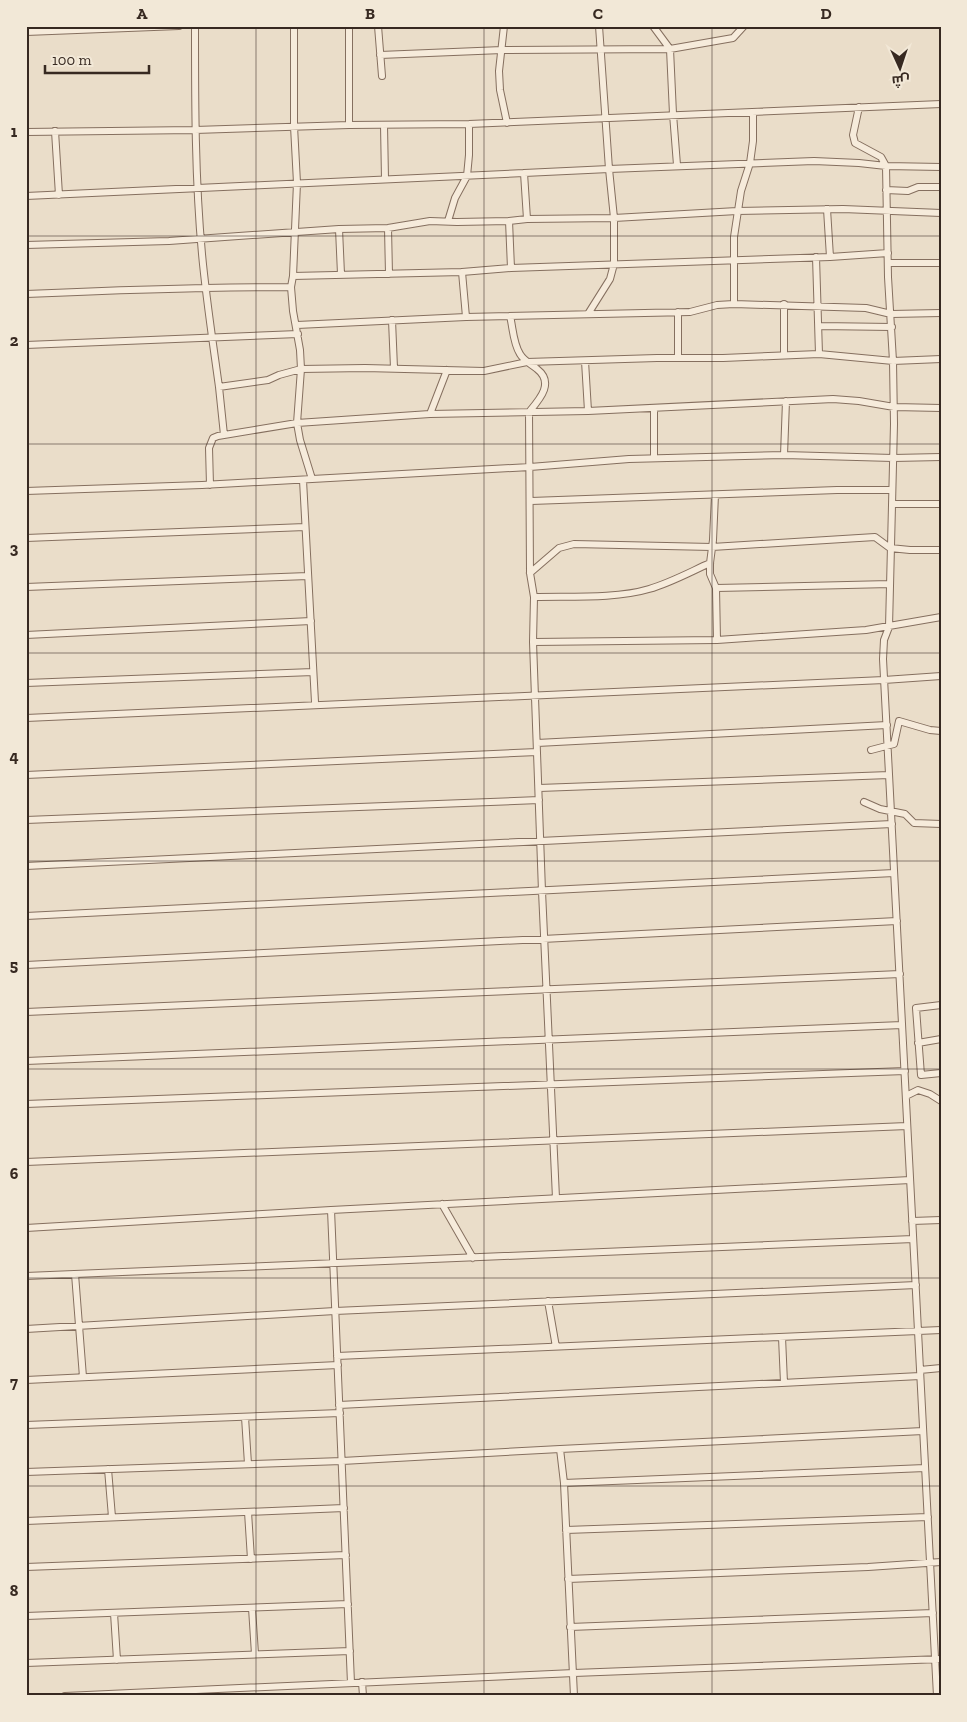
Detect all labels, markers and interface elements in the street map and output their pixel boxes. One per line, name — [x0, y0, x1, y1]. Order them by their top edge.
text: A — [137, 4, 148, 23]
text: B — [365, 4, 375, 23]
text: C — [593, 4, 603, 23]
text: D — [820, 4, 832, 23]
scale bar — [45, 42, 149, 74]
north arrow — [874, 42, 924, 92]
text: 100 m — [52, 51, 91, 69]
text: ش — [891, 72, 910, 89]
text: 1 — [11, 122, 18, 141]
text: 2 — [10, 331, 19, 350]
text: 3 — [10, 539, 19, 558]
text: 4 — [9, 747, 19, 766]
text: 5 — [10, 956, 18, 975]
text: 6 — [10, 1164, 19, 1183]
text: 7 — [10, 1373, 18, 1392]
text: 8 — [10, 1581, 19, 1600]

